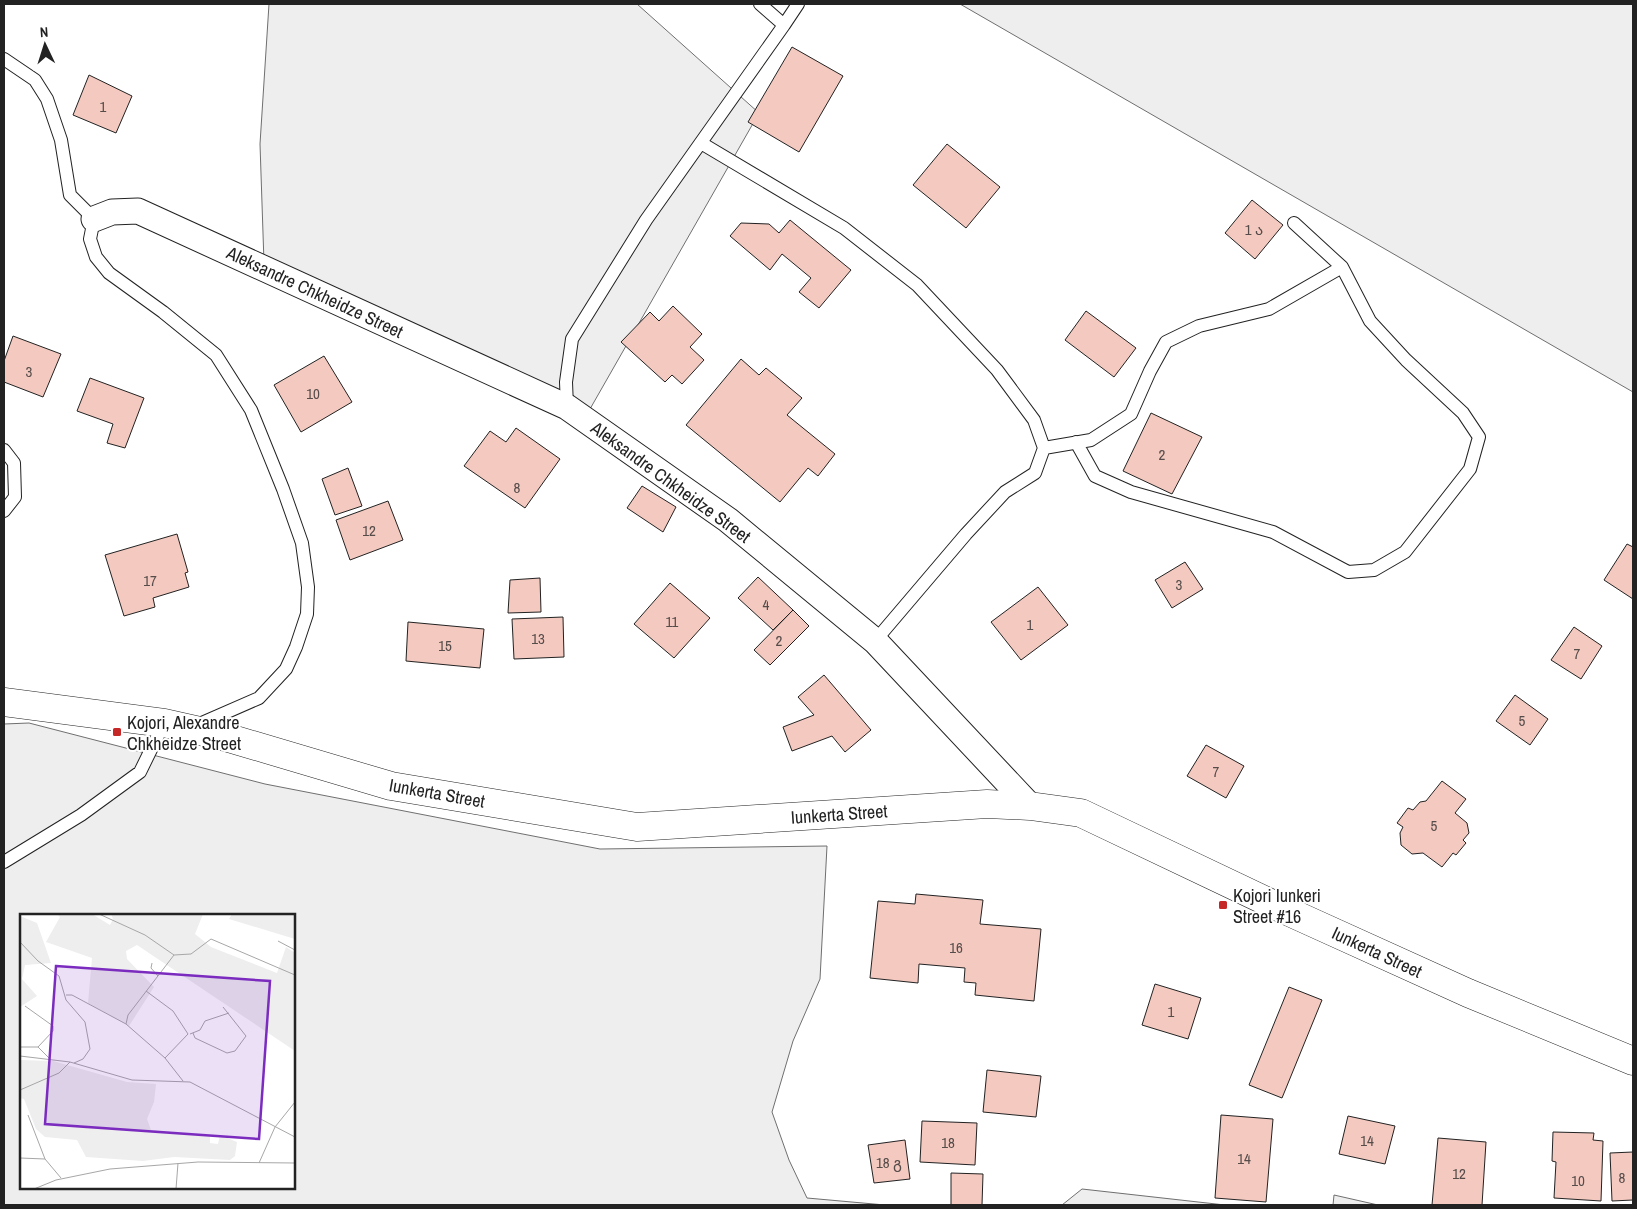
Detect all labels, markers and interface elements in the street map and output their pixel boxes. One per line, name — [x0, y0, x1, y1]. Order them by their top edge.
north arrow — [20, 20, 70, 70]
text: N — [39, 23, 49, 41]
house number: 1 — [100, 96, 107, 117]
house number: 1 ა — [1245, 219, 1263, 240]
street label: Aleksandre Chkheidze Street — [222, 240, 407, 344]
house number: 3 — [26, 361, 33, 382]
house number: 10 — [306, 383, 320, 404]
street label: Aleksandre Chkheidze Street — [585, 415, 756, 549]
house number: 2 — [1159, 444, 1166, 465]
house number: 8 — [514, 477, 521, 498]
house number: 12 — [362, 520, 376, 541]
house number: 17 — [143, 570, 157, 591]
house number: 3 — [1176, 574, 1183, 595]
house number: 4 — [763, 594, 770, 615]
house number: 11 — [666, 611, 679, 632]
house number: 1 — [1027, 614, 1034, 635]
house number: 13 — [531, 628, 545, 649]
house number: 2 — [776, 630, 783, 651]
house number: 15 — [438, 635, 452, 656]
house number: 7 — [1574, 643, 1581, 664]
place label: Kojori, Alexandre Chkheidze Street — [127, 710, 241, 756]
house number: 5 — [1519, 710, 1526, 731]
marker: Kojori, Alexandre Chkheidze Street — [111, 726, 123, 738]
house number: 7 — [1213, 761, 1220, 782]
street label: Iunkerta Street — [387, 772, 487, 814]
street label: Iunkerta Street — [790, 798, 888, 830]
house number: 5 — [1431, 815, 1438, 836]
place label: Kojori Iunkeri Street #16 — [1233, 883, 1321, 929]
marker: Kojori Iunkeri Street #16 — [1217, 899, 1229, 911]
inset map — [20, 914, 295, 1189]
street label: Iunkerta Street — [1328, 920, 1426, 984]
house number: 16 — [949, 937, 963, 958]
house number: 1 — [1168, 1001, 1175, 1022]
house number: 14 — [1360, 1130, 1374, 1151]
house number: 18 — [941, 1132, 955, 1153]
house number: 14 — [1237, 1148, 1251, 1169]
house number: 18 გ — [876, 1152, 902, 1173]
house number: 12 — [1452, 1163, 1466, 1184]
house number: 8 — [1619, 1167, 1626, 1188]
house number: 10 — [1571, 1170, 1585, 1191]

